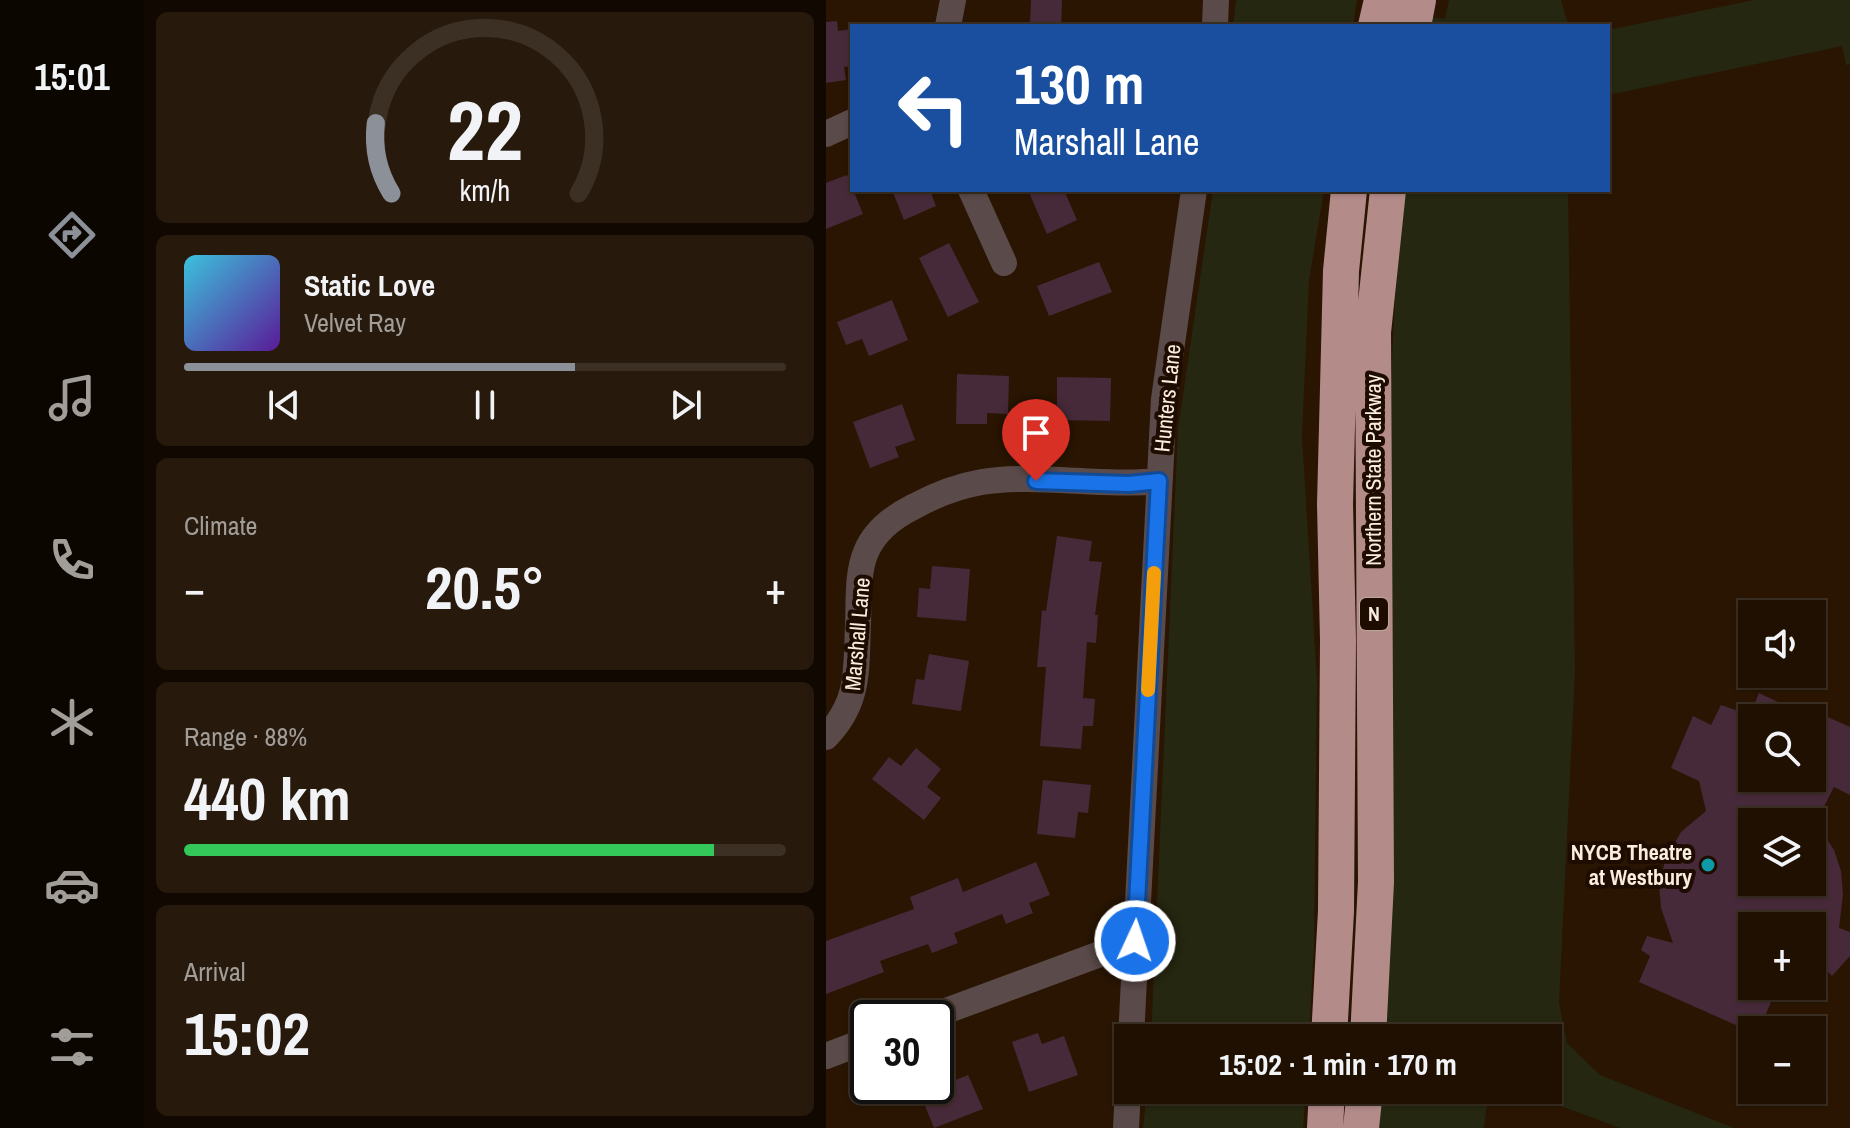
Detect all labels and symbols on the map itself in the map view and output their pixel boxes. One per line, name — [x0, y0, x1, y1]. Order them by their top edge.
street label: Hunters Lane — [1146, 343, 1188, 453]
street label: Northern State Parkway — [1358, 374, 1388, 566]
pin — [1002, 399, 1070, 481]
street label: Marshall Lane — [837, 576, 877, 692]
road number: N — [1360, 598, 1388, 630]
place label: NYCB Theatre at Westbury — [1571, 837, 1692, 892]
marker: NYCB Theatre at Westbury — [1699, 856, 1717, 874]
position arrow — [1093, 899, 1177, 983]
speed limit sign: 30 — [850, 1000, 954, 1104]

